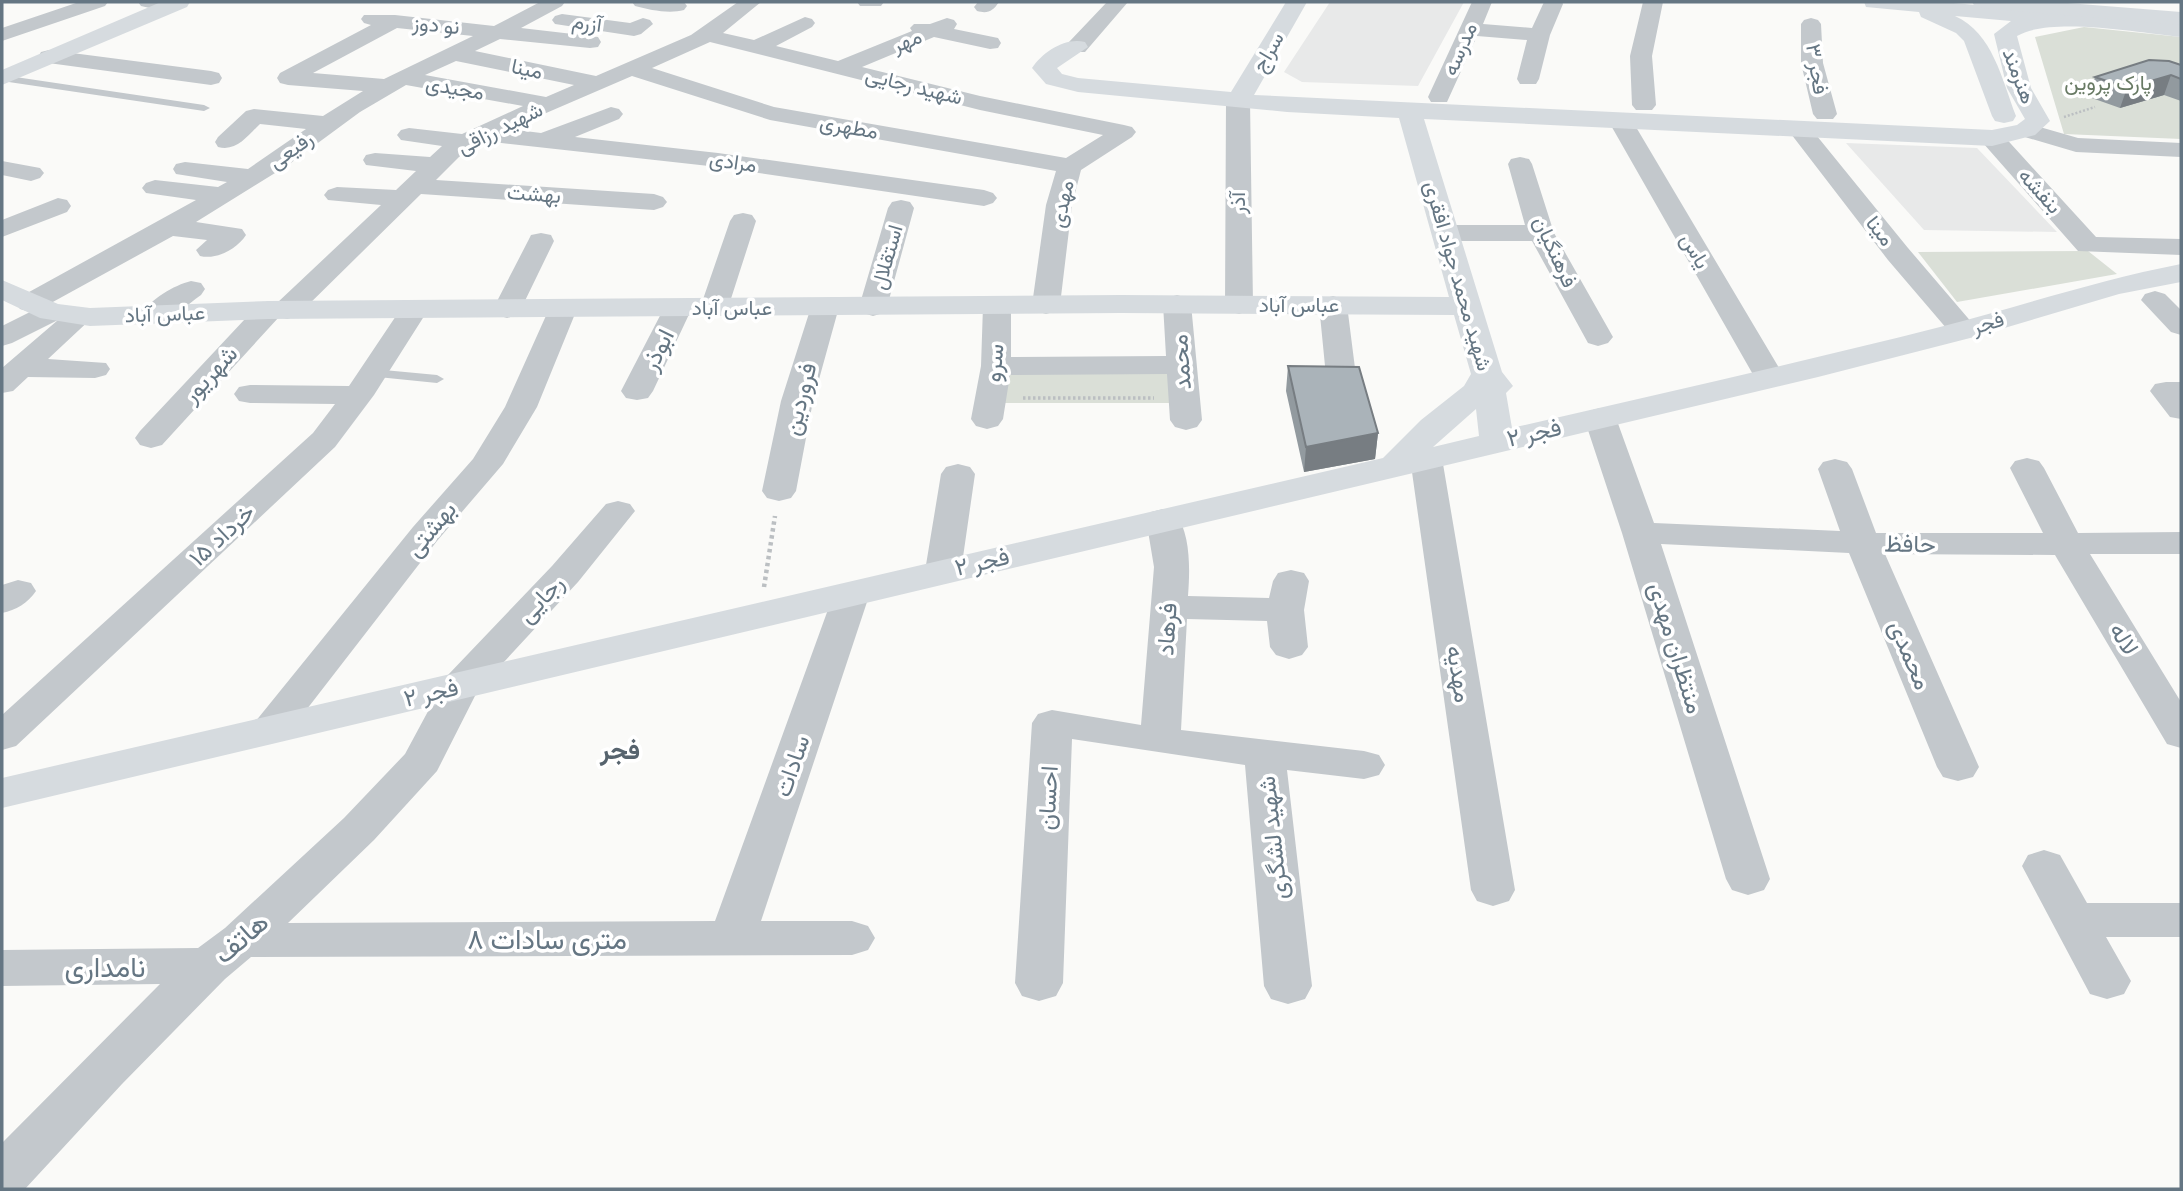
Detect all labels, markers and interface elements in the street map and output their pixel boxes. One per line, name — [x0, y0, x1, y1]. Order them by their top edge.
street label: آزرم — [570, 9, 606, 39]
street label: نو دوز — [410, 11, 461, 40]
street label: مدرسه — [1438, 19, 1483, 80]
street label: مهر — [888, 24, 926, 59]
street label: سراج — [1247, 28, 1291, 77]
street label: فجر ۳ — [1800, 42, 1833, 96]
street label: هنرمند — [1997, 45, 2041, 108]
street label: مینا — [509, 54, 545, 84]
street label: شهید رجایی — [863, 62, 965, 111]
street label: مجیدی — [424, 71, 486, 105]
park label: پارک پروین — [2064, 71, 2152, 97]
street label: شهید رزاقی — [454, 97, 547, 160]
street label: مطهری — [818, 110, 880, 145]
street label: رفیعی — [264, 126, 318, 175]
street label: مرادی — [708, 147, 758, 178]
street label: بنفشه — [2014, 164, 2066, 218]
street label: مهدی — [1045, 178, 1080, 230]
street label: شهید محمد جواد افقری — [1418, 178, 1497, 374]
street label: بهشت — [506, 180, 562, 209]
street label: آذر — [1226, 190, 1251, 215]
street label: مینا — [1861, 211, 1899, 251]
street label: فرهنگیان — [1527, 213, 1582, 292]
street label: استقلال — [866, 222, 908, 292]
street label: یاس — [1675, 229, 1715, 273]
street label: عباس آباد — [1259, 293, 1339, 317]
street label: عباس آباد — [692, 296, 772, 320]
street label: عباس آباد — [124, 301, 206, 327]
street label: فجر — [1968, 307, 2007, 340]
street label: ابوذر — [636, 325, 681, 377]
street label: محمد — [1165, 333, 1197, 391]
street label: شهریور — [176, 340, 244, 410]
street label: سرو — [978, 343, 1011, 383]
street label: فروردین — [777, 360, 824, 439]
street label: فجر ۲ — [1504, 413, 1564, 454]
street label: بهشتی — [400, 496, 463, 563]
street label: ۱۵ خرداد — [184, 498, 261, 573]
street label: حافظ — [1884, 530, 1936, 558]
street label: فجر ۲ — [952, 542, 1012, 583]
street label: رجایی — [512, 569, 571, 629]
street label: منتظران مهدی — [1642, 579, 1709, 717]
street label: فرهاد — [1151, 602, 1184, 656]
street label: محمدی — [1883, 616, 1937, 694]
street label: لاله — [2104, 618, 2144, 660]
street label: مهدیه — [1440, 643, 1477, 705]
street label: فجر ۲ — [401, 673, 461, 714]
street label: سادات — [768, 732, 816, 800]
district label: فجر — [599, 735, 640, 766]
street label: احسان — [1032, 765, 1064, 831]
street label: شهید لشگری — [1253, 775, 1294, 901]
street label: هاتف — [207, 905, 275, 971]
street label: ۸ متری سادات — [467, 923, 627, 957]
street label: نامداری — [65, 951, 145, 985]

